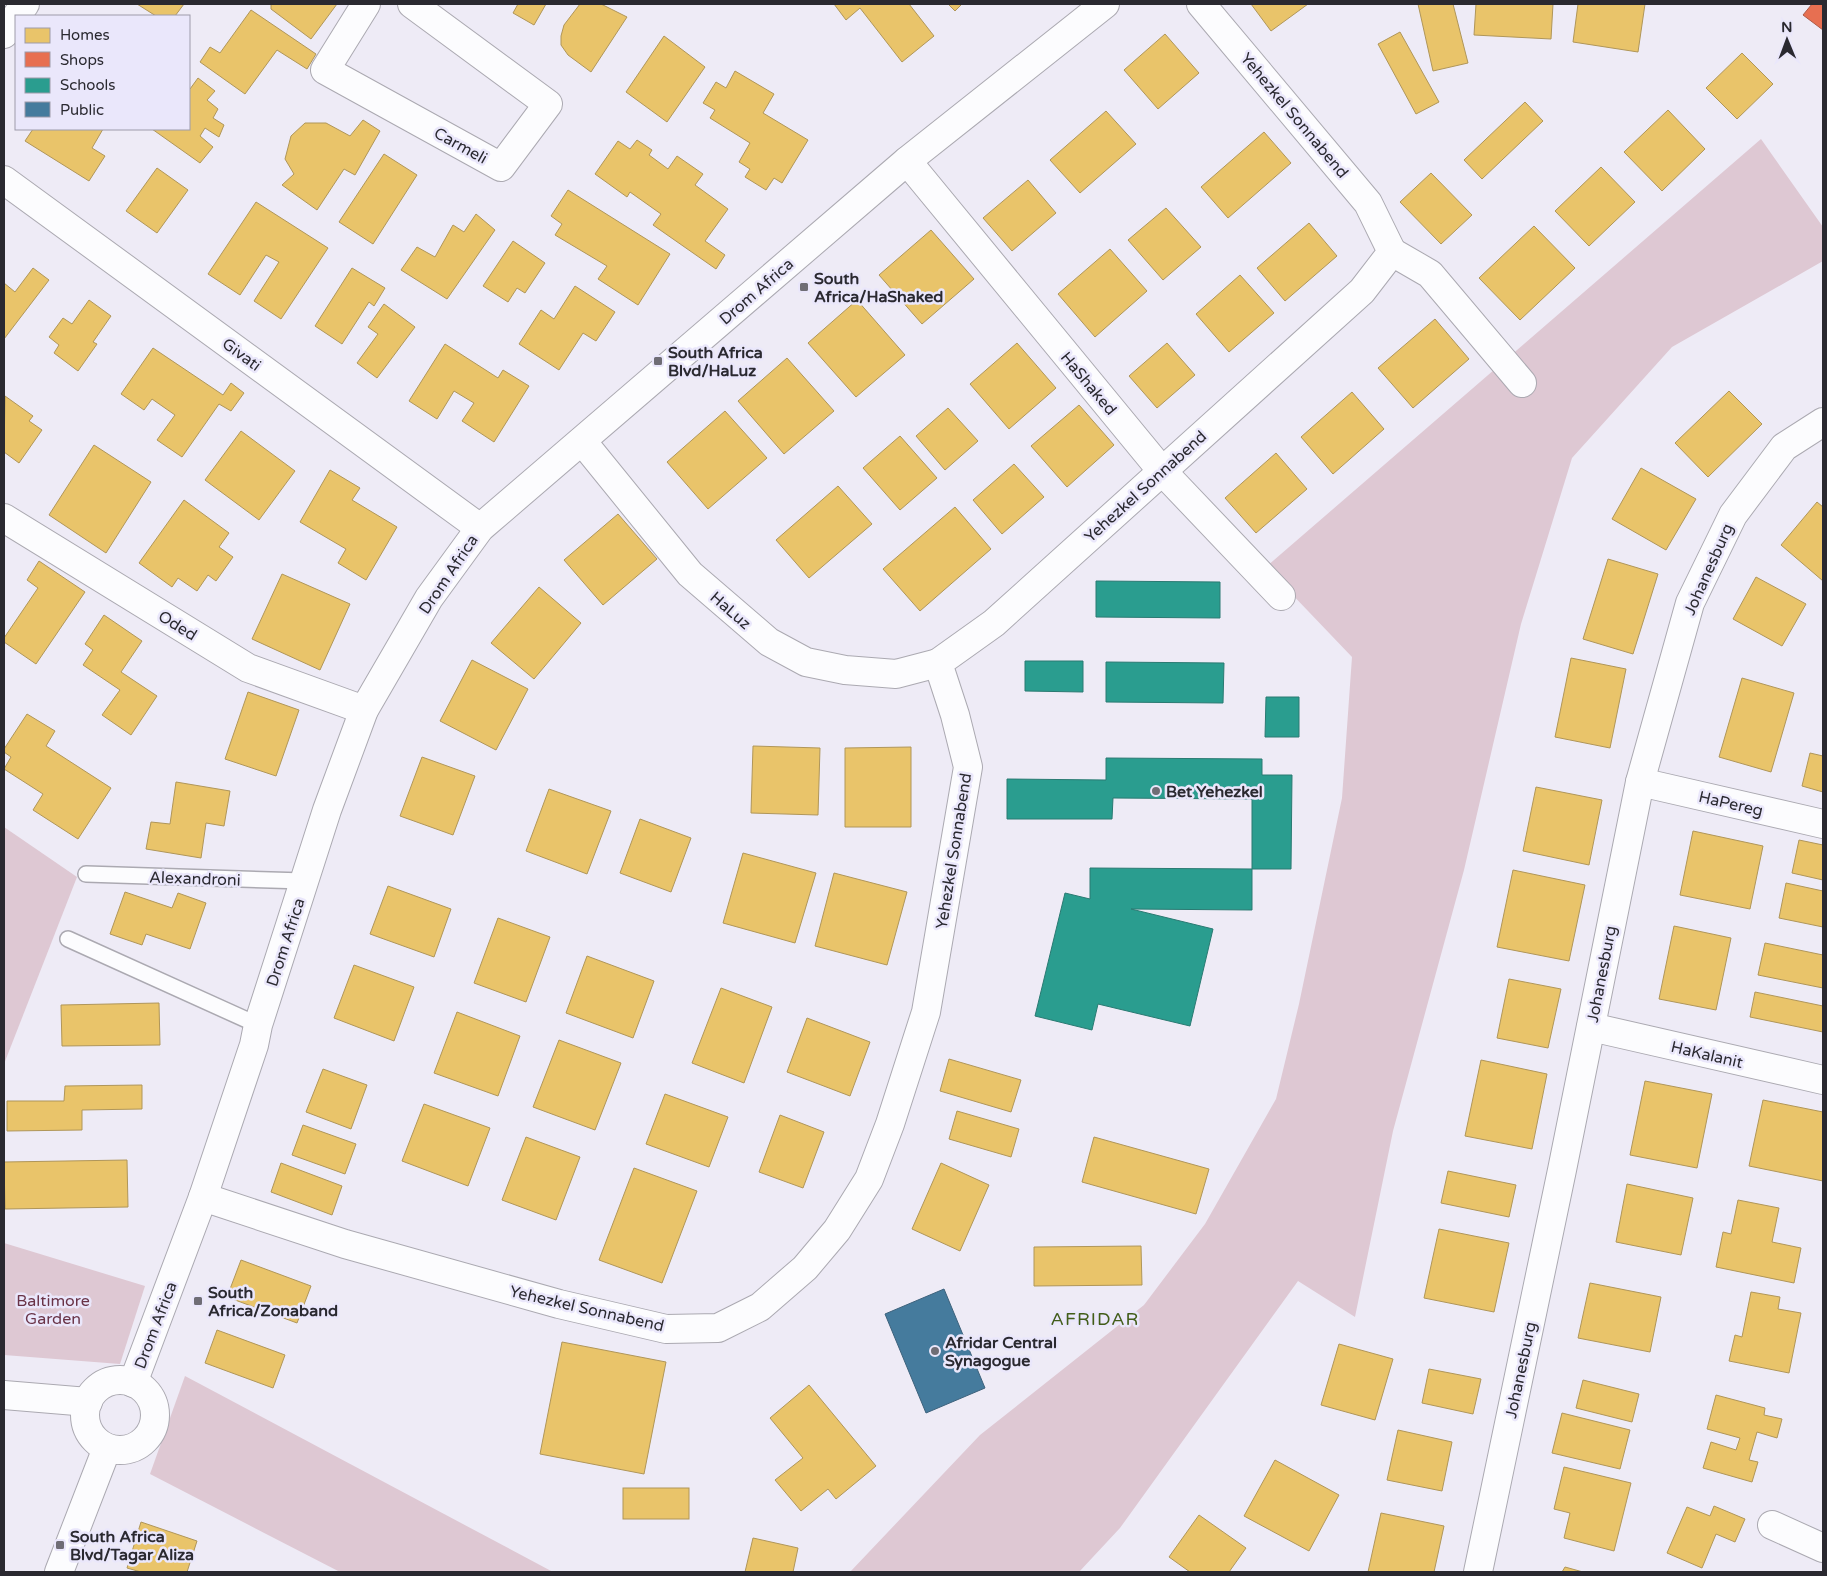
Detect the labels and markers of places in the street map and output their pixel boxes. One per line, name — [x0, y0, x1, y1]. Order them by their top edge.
place label: South Africa/HaShaked — [814, 269, 943, 307]
marker: South Africa/HaShaked — [798, 281, 810, 293]
place label: South Africa Blvd/HaLuz — [668, 343, 763, 381]
marker: South Africa Blvd/HaLuz — [652, 355, 664, 367]
place label: Bet Yehezkel — [1166, 782, 1263, 802]
marker: Bet Yehezkel — [1150, 785, 1162, 797]
place label: South Africa/Zonaband — [208, 1283, 338, 1321]
marker: South Africa/Zonaband — [192, 1295, 204, 1307]
place label: Afridar Central Synagogue — [945, 1333, 1057, 1371]
marker: Afridar Central Synagogue — [929, 1345, 941, 1357]
place label: South Africa Blvd/Tagar Aliza — [70, 1527, 194, 1565]
marker: South Africa Blvd/Tagar Aliza — [54, 1539, 66, 1551]

